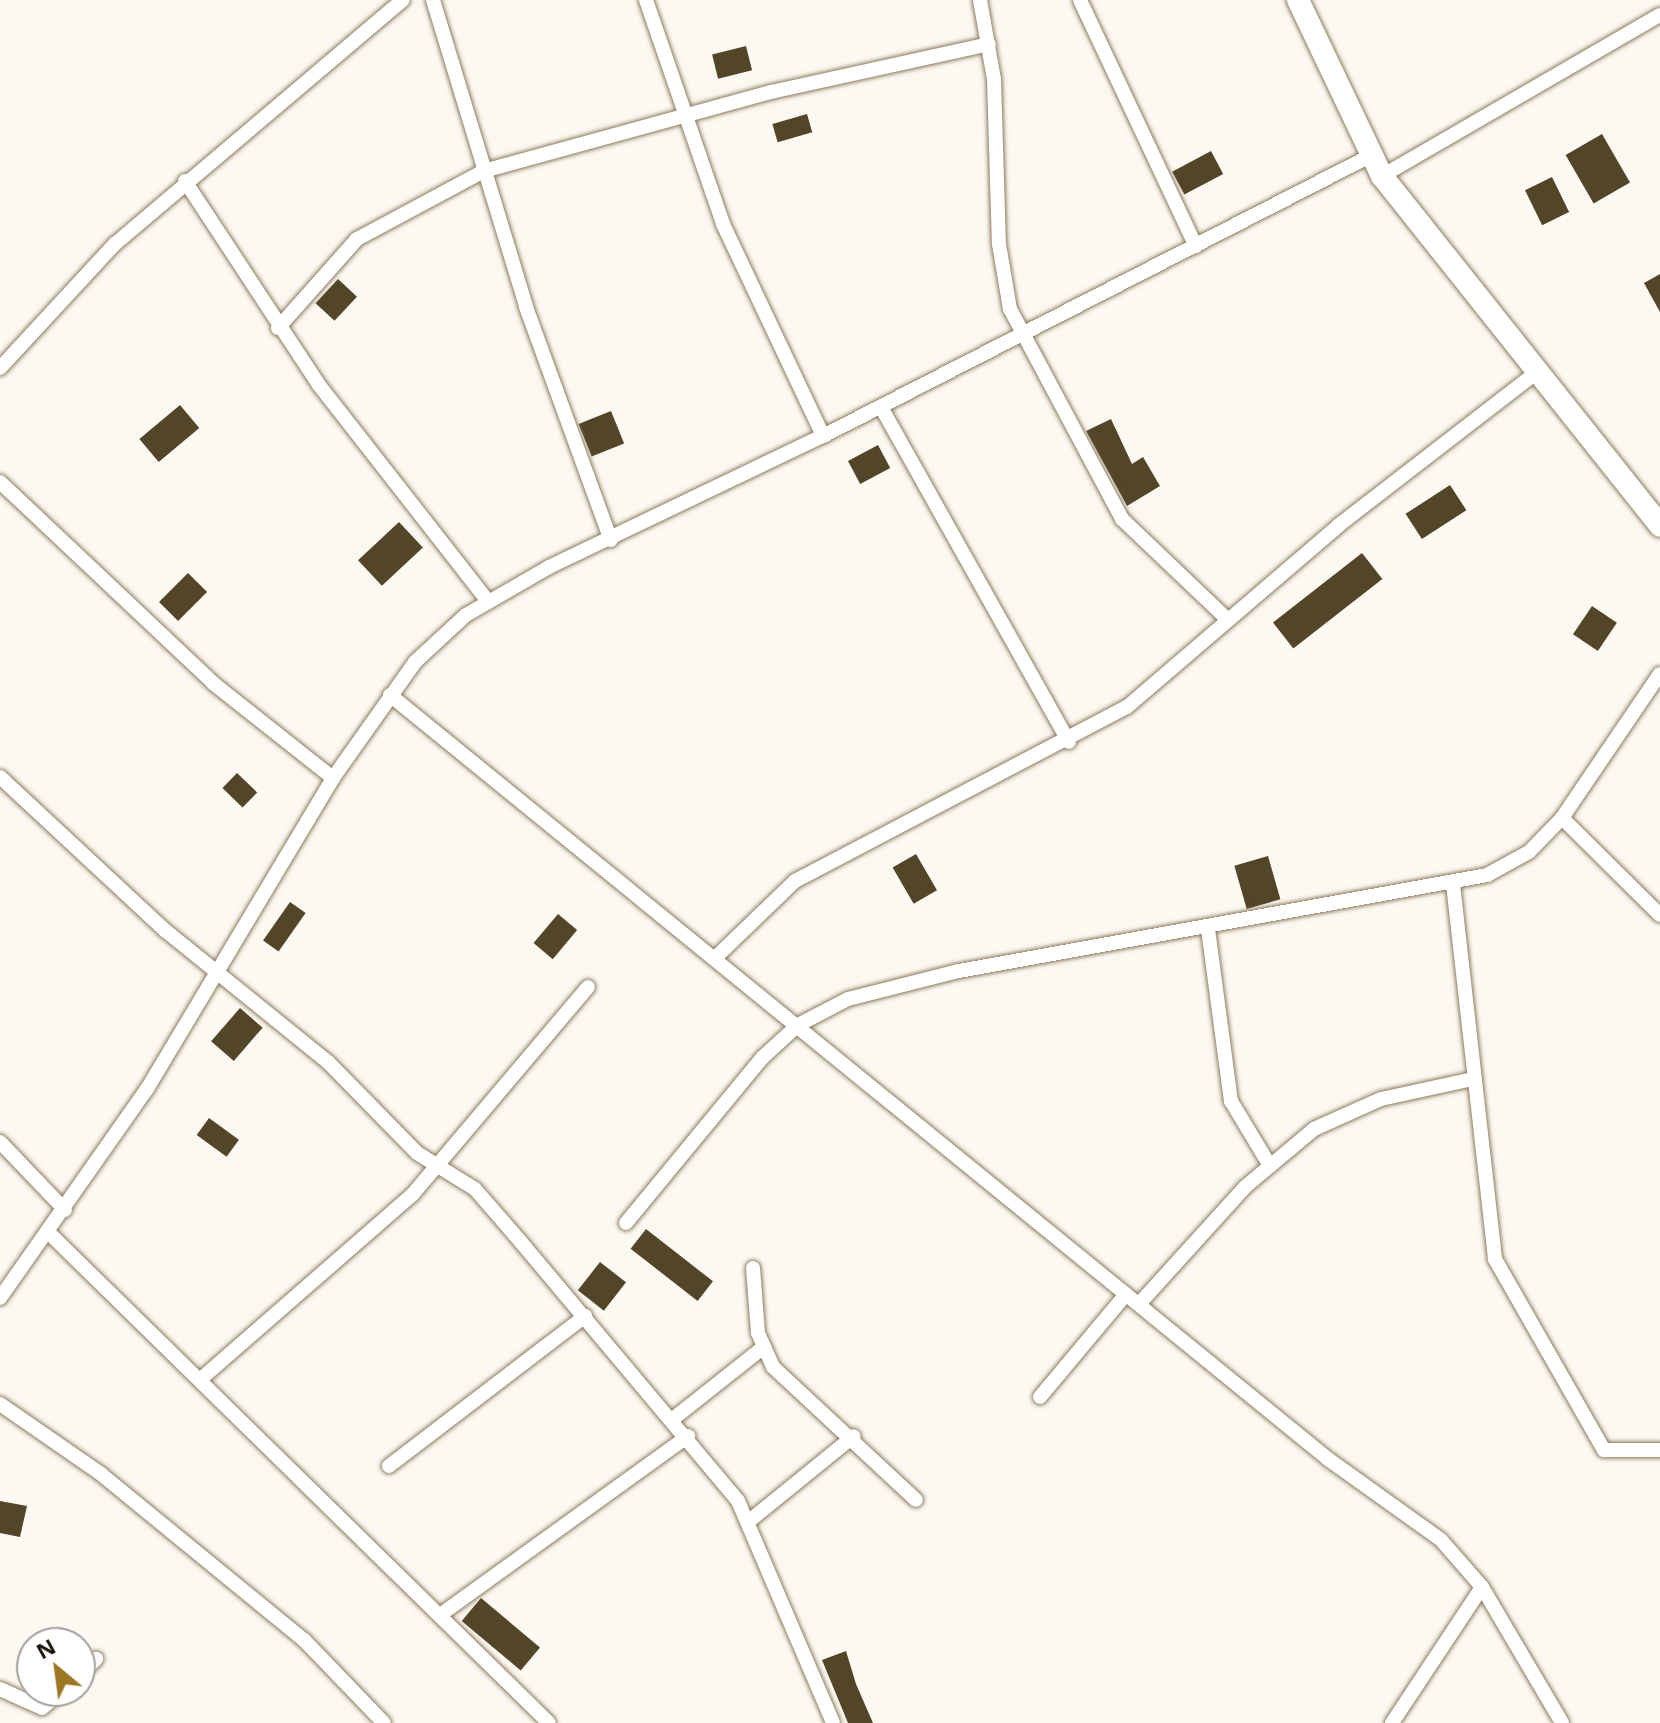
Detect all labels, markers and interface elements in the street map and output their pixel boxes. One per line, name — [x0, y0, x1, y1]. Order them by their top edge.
north arrow — [16, 1627, 96, 1707]
text: N — [30, 1630, 60, 1665]

